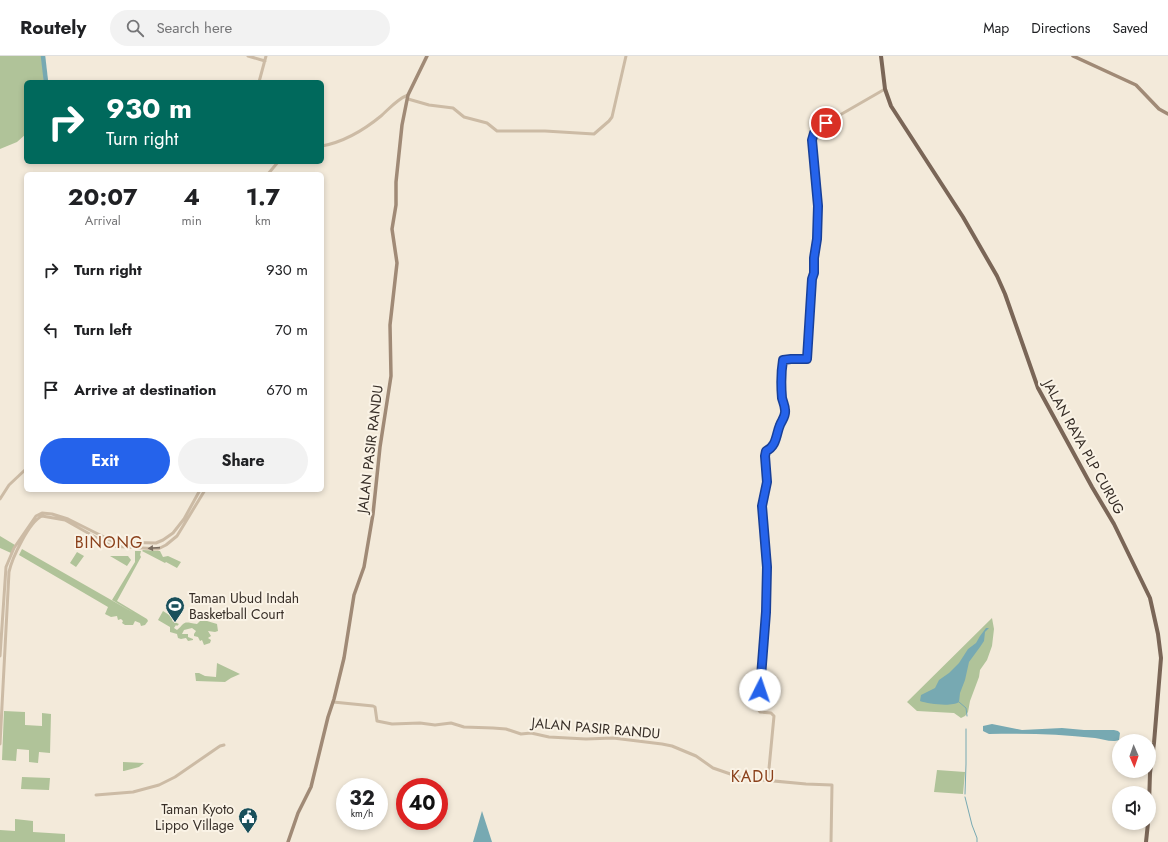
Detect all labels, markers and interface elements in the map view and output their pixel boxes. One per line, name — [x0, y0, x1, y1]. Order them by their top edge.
search box — [110, 10, 390, 46]
text: Routely — [20, 14, 86, 41]
icon: search — [124, 17, 146, 39]
text: Search here — [156, 17, 232, 39]
text: Map — [983, 18, 1009, 38]
text: Directions — [1031, 18, 1091, 38]
text: Saved — [1113, 18, 1148, 38]
text: 930 m — [106, 88, 192, 129]
icon: right — [40, 96, 92, 148]
pin — [809, 106, 843, 140]
icon: arrive — [815, 112, 837, 134]
text: Turn right — [106, 126, 178, 152]
text: 20:07 — [68, 179, 138, 214]
text: 4 — [183, 179, 200, 214]
text: 1.7 — [246, 179, 280, 214]
text: Arrival — [85, 211, 121, 230]
text: min — [181, 211, 202, 230]
text: km — [255, 211, 271, 230]
icon: right — [40, 259, 62, 281]
text: Turn right — [74, 259, 142, 281]
text: 930 m — [266, 259, 308, 281]
icon: left — [40, 319, 62, 341]
text: Turn left — [74, 319, 132, 341]
text: 70 m — [275, 319, 308, 341]
street label: JALAN RAYA PLP CURUG — [1038, 374, 1129, 518]
icon: arrive — [40, 379, 62, 401]
text: Arrive at destination — [74, 379, 216, 401]
text: 670 m — [266, 379, 308, 401]
street label: JALAN PASIR RANDU — [352, 384, 388, 516]
button: Exit — [40, 438, 170, 484]
button: Share — [178, 438, 308, 484]
district label: BINONG — [75, 531, 143, 554]
one-way arrow — [148, 545, 160, 552]
place label: Taman Ubud Indah Basketball Court — [189, 588, 299, 624]
sports icon: Taman Ubud Indah Basketball Court — [164, 595, 186, 623]
position arrow — [739, 669, 781, 711]
street label: JALAN PASIR RANDU — [529, 712, 661, 744]
north arrow — [1112, 734, 1156, 778]
map controls — [1112, 734, 1156, 830]
district label: KADU — [731, 765, 775, 788]
speed limit sign: 40 — [396, 778, 448, 830]
text: 32 — [349, 784, 375, 813]
button: sound — [1112, 786, 1156, 830]
place label: Taman Kyoto Lippo Village — [155, 799, 234, 835]
public building icon: Taman Kyoto Lippo Village — [237, 806, 259, 834]
text: km/h — [351, 806, 373, 821]

